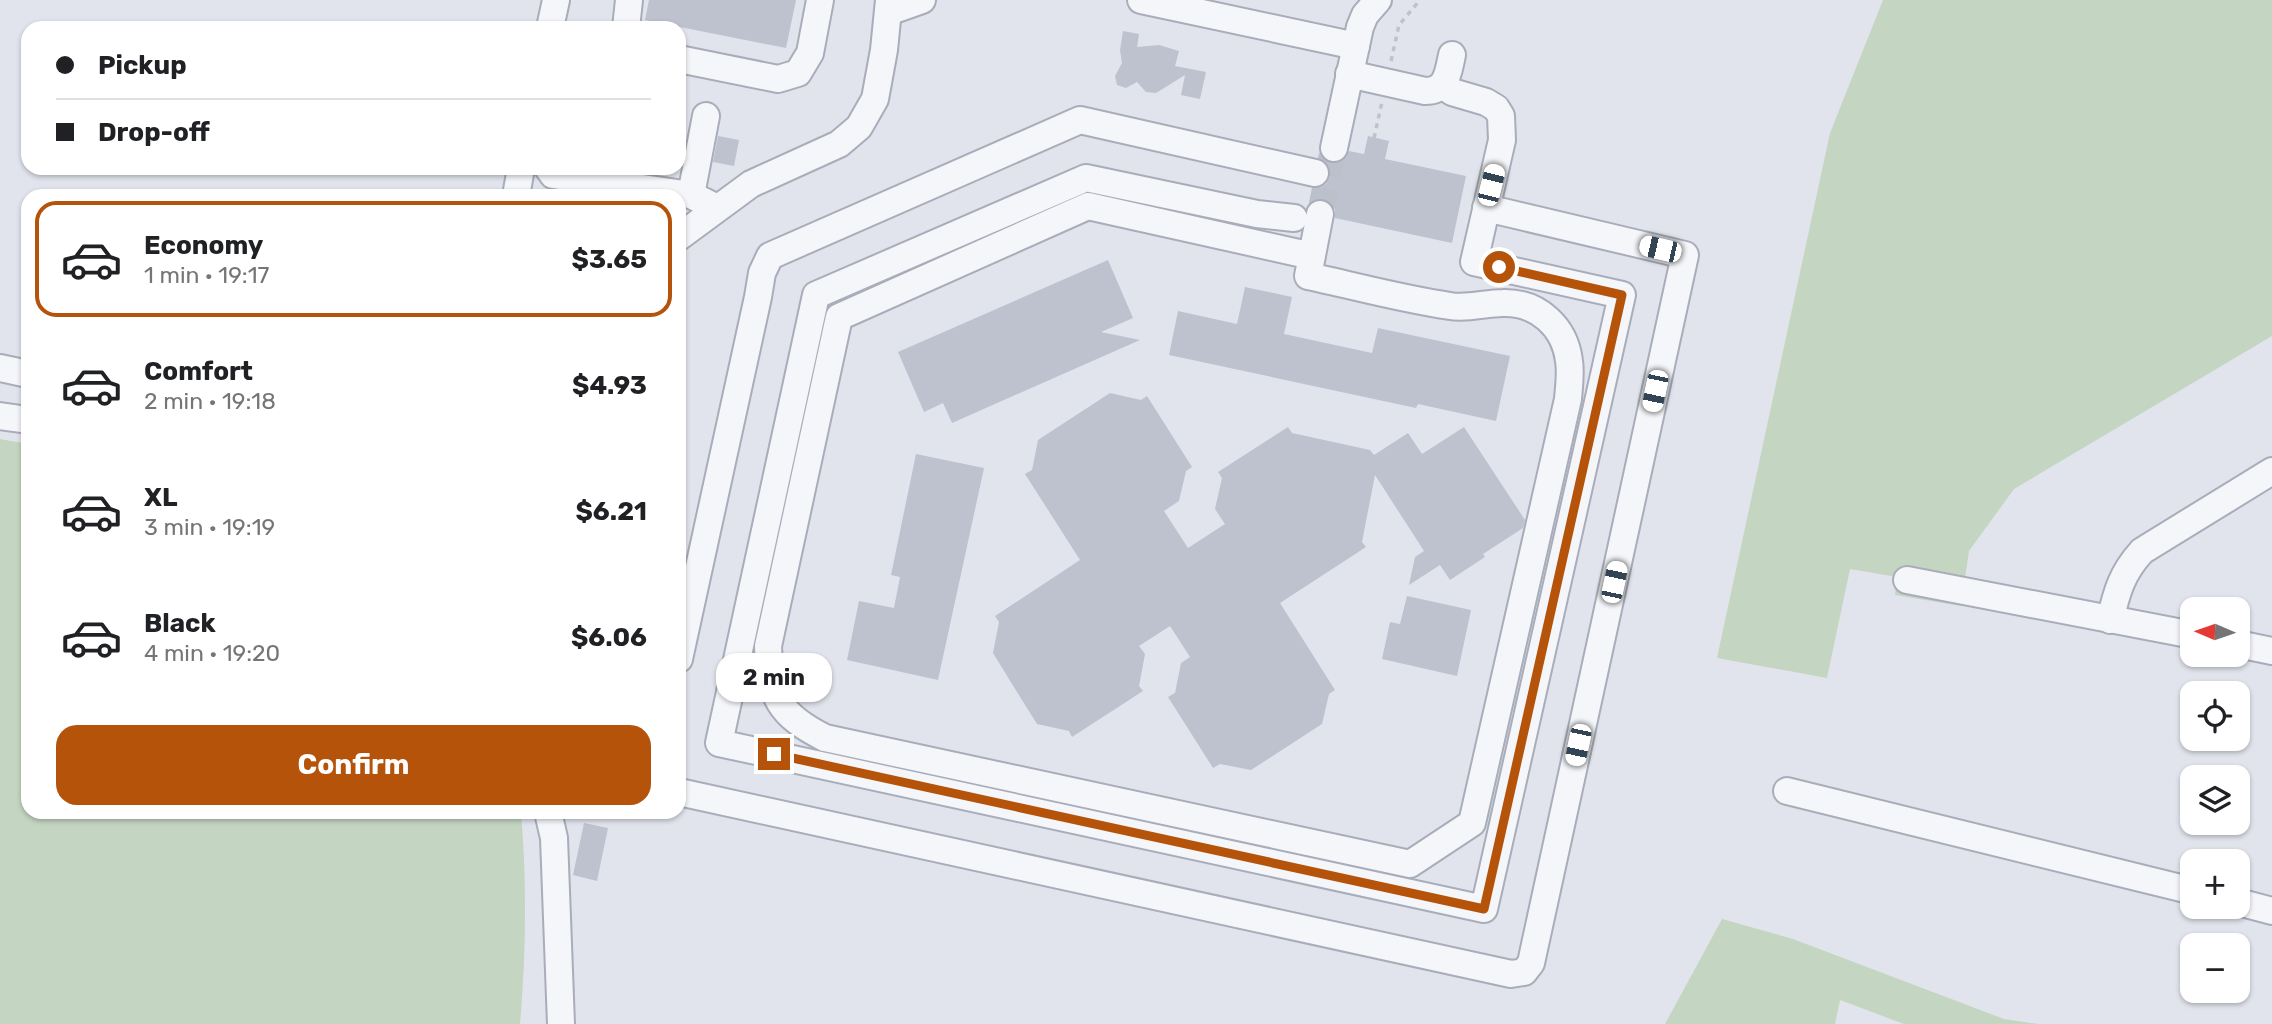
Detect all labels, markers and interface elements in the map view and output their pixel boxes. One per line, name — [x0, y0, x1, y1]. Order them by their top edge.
text: Pickup — [98, 50, 187, 81]
text: Drop-off — [98, 117, 210, 148]
car — [1476, 162, 1507, 208]
icon: car — [60, 228, 123, 291]
text: Economy — [144, 230, 263, 261]
car — [1638, 234, 1683, 264]
text: $3.65 — [572, 244, 647, 275]
route start — [1483, 251, 1515, 283]
text: 1 min · 19:17 — [144, 261, 269, 289]
icon: car — [60, 354, 123, 417]
text: Comfort — [144, 356, 253, 387]
car — [1641, 368, 1670, 414]
text: $4.93 — [572, 370, 647, 401]
text: 2 min · 19:18 — [144, 387, 276, 415]
icon: car — [60, 480, 123, 543]
text: XL — [144, 482, 177, 513]
text: $6.21 — [575, 496, 647, 527]
text: 3 min · 19:19 — [144, 513, 275, 541]
car — [1600, 559, 1629, 605]
north arrow — [2180, 597, 2250, 667]
map controls — [2180, 597, 2250, 1003]
icon: car — [60, 606, 123, 669]
text: Black — [144, 608, 216, 639]
text: $6.06 — [571, 622, 647, 653]
text: 4 min · 19:20 — [144, 639, 280, 667]
callout: 2 min — [716, 652, 832, 702]
text: 2 min — [743, 663, 805, 691]
button: locate — [2180, 681, 2250, 751]
car — [1564, 722, 1593, 768]
button: Confirm — [56, 725, 651, 805]
route end — [758, 738, 790, 770]
button: layers — [2180, 765, 2250, 835]
button: + — [2180, 849, 2250, 919]
button: − — [2180, 933, 2250, 1003]

